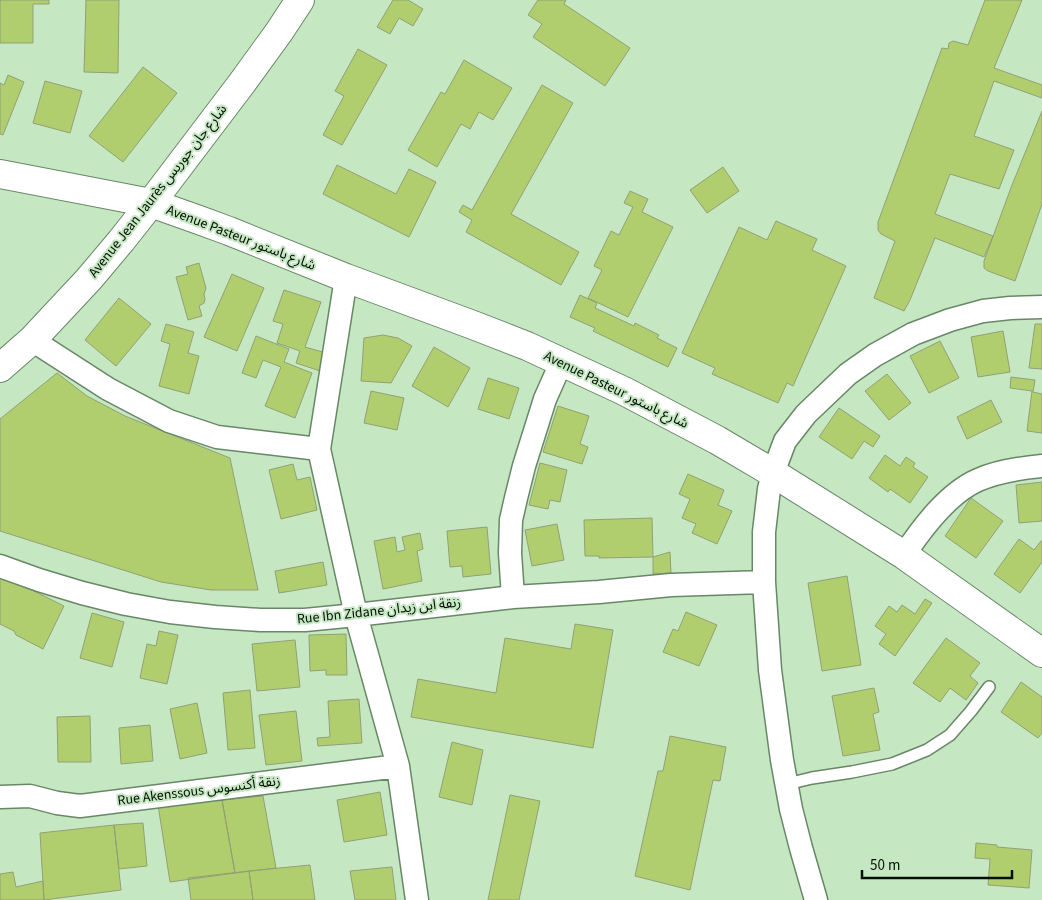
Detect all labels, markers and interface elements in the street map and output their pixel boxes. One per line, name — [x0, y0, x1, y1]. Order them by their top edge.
street label: Avenue Jean Jaurès شارع جان جوريس — [84, 100, 232, 282]
street label: Avenue Pasteur شارع باستور — [163, 200, 319, 276]
street label: Avenue Pasteur شارع باستور — [540, 346, 692, 434]
street label: Rue Ibn Zidane زنقة ابن زيدان — [296, 592, 462, 630]
street label: Rue Akenssous زنقة أكنسوس — [116, 771, 282, 811]
scale bar — [862, 848, 1012, 880]
text: 50 m — [870, 855, 900, 876]

